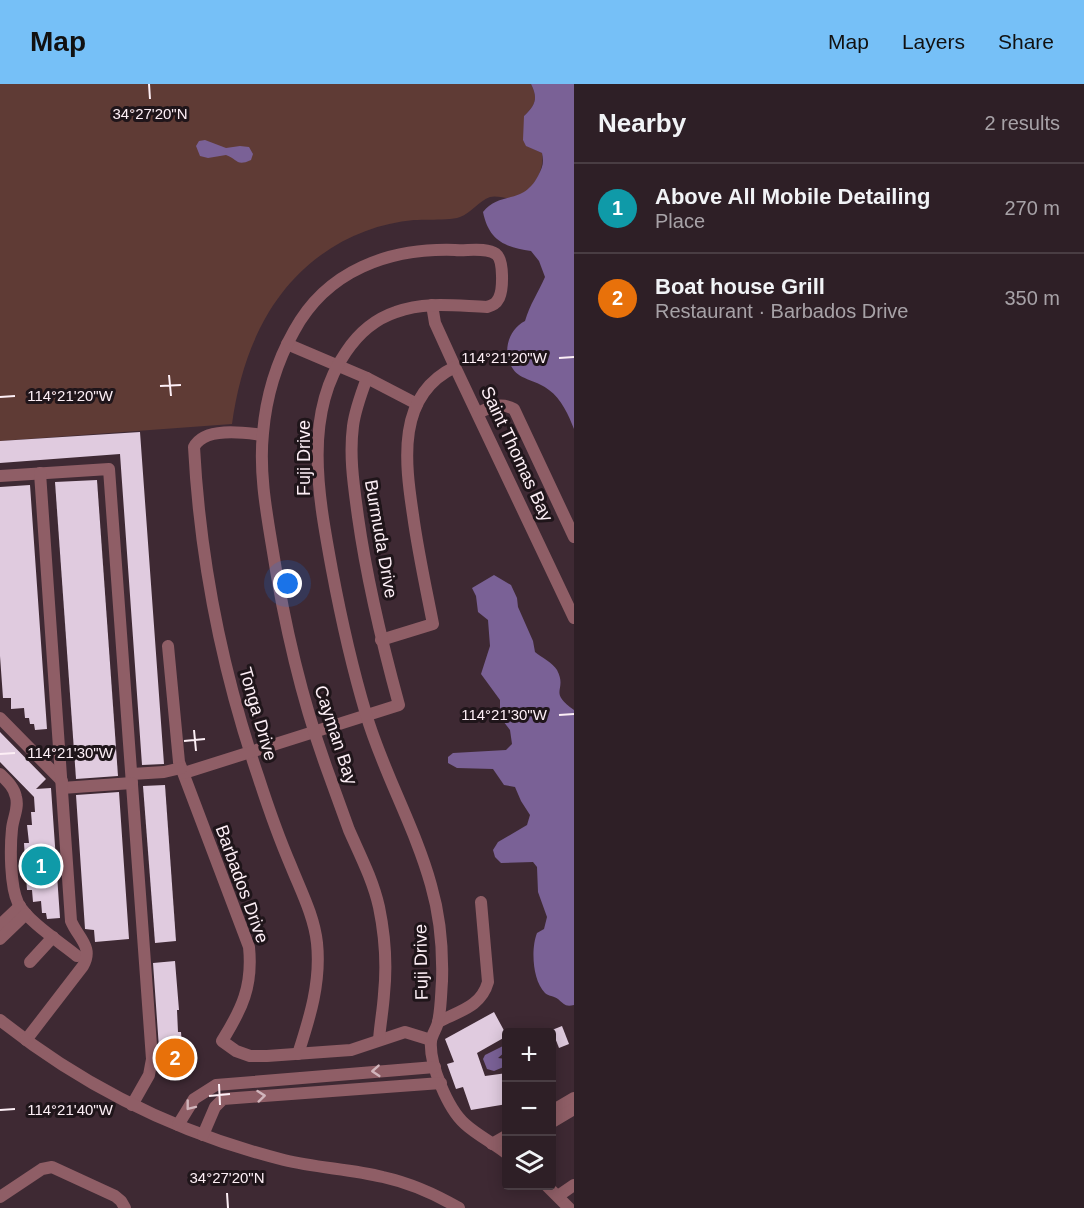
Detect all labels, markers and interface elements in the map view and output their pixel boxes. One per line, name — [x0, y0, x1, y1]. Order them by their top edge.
text: Map — [30, 26, 86, 57]
text: Map — [828, 30, 869, 53]
text: Layers — [902, 30, 965, 53]
text: Share — [998, 30, 1054, 53]
text: 34°27'20"N — [112, 105, 188, 122]
text: Nearby — [598, 108, 686, 138]
text: 2 results — [984, 112, 1060, 134]
text: Above All Mobile Detailing — [655, 184, 930, 209]
text: 1 — [612, 197, 623, 219]
text: 270 m — [1004, 197, 1060, 219]
text: Place — [655, 210, 705, 232]
text: Boat house Grill — [655, 274, 825, 299]
text: 2 — [612, 287, 623, 309]
text: 350 m — [1004, 287, 1060, 309]
text: Restaurant · Barbados Drive — [655, 300, 908, 322]
text: 114°21'20"W — [461, 349, 548, 366]
street label: Saint Thomas Bay — [477, 383, 557, 525]
text: 114°21'20"W — [27, 387, 114, 404]
street label: Fuji Drive — [294, 420, 314, 496]
street label: Burmuda Drive — [361, 478, 401, 600]
your location — [273, 569, 302, 598]
street label: Tonga Drive — [235, 665, 281, 763]
street label: Cayman Bay — [311, 683, 361, 787]
text: 114°21'30"W — [461, 706, 548, 723]
text: 114°21'30"W — [27, 744, 114, 761]
street label: Barbados Drive — [211, 822, 273, 946]
pin: 1 — [22, 844, 60, 888]
street label: Fuji Drive — [410, 924, 432, 1000]
map controls — [502, 1028, 556, 1190]
button: + — [502, 1028, 556, 1082]
pin: 2 — [156, 1036, 195, 1080]
one-way arrow — [372, 1065, 381, 1078]
button: − — [502, 1082, 556, 1136]
one-way arrow — [256, 1090, 265, 1103]
one-way arrow — [186, 1099, 197, 1110]
text: 114°21'40"W — [27, 1101, 114, 1118]
button: layers — [502, 1136, 556, 1190]
text: 34°27'20"N — [189, 1169, 265, 1186]

